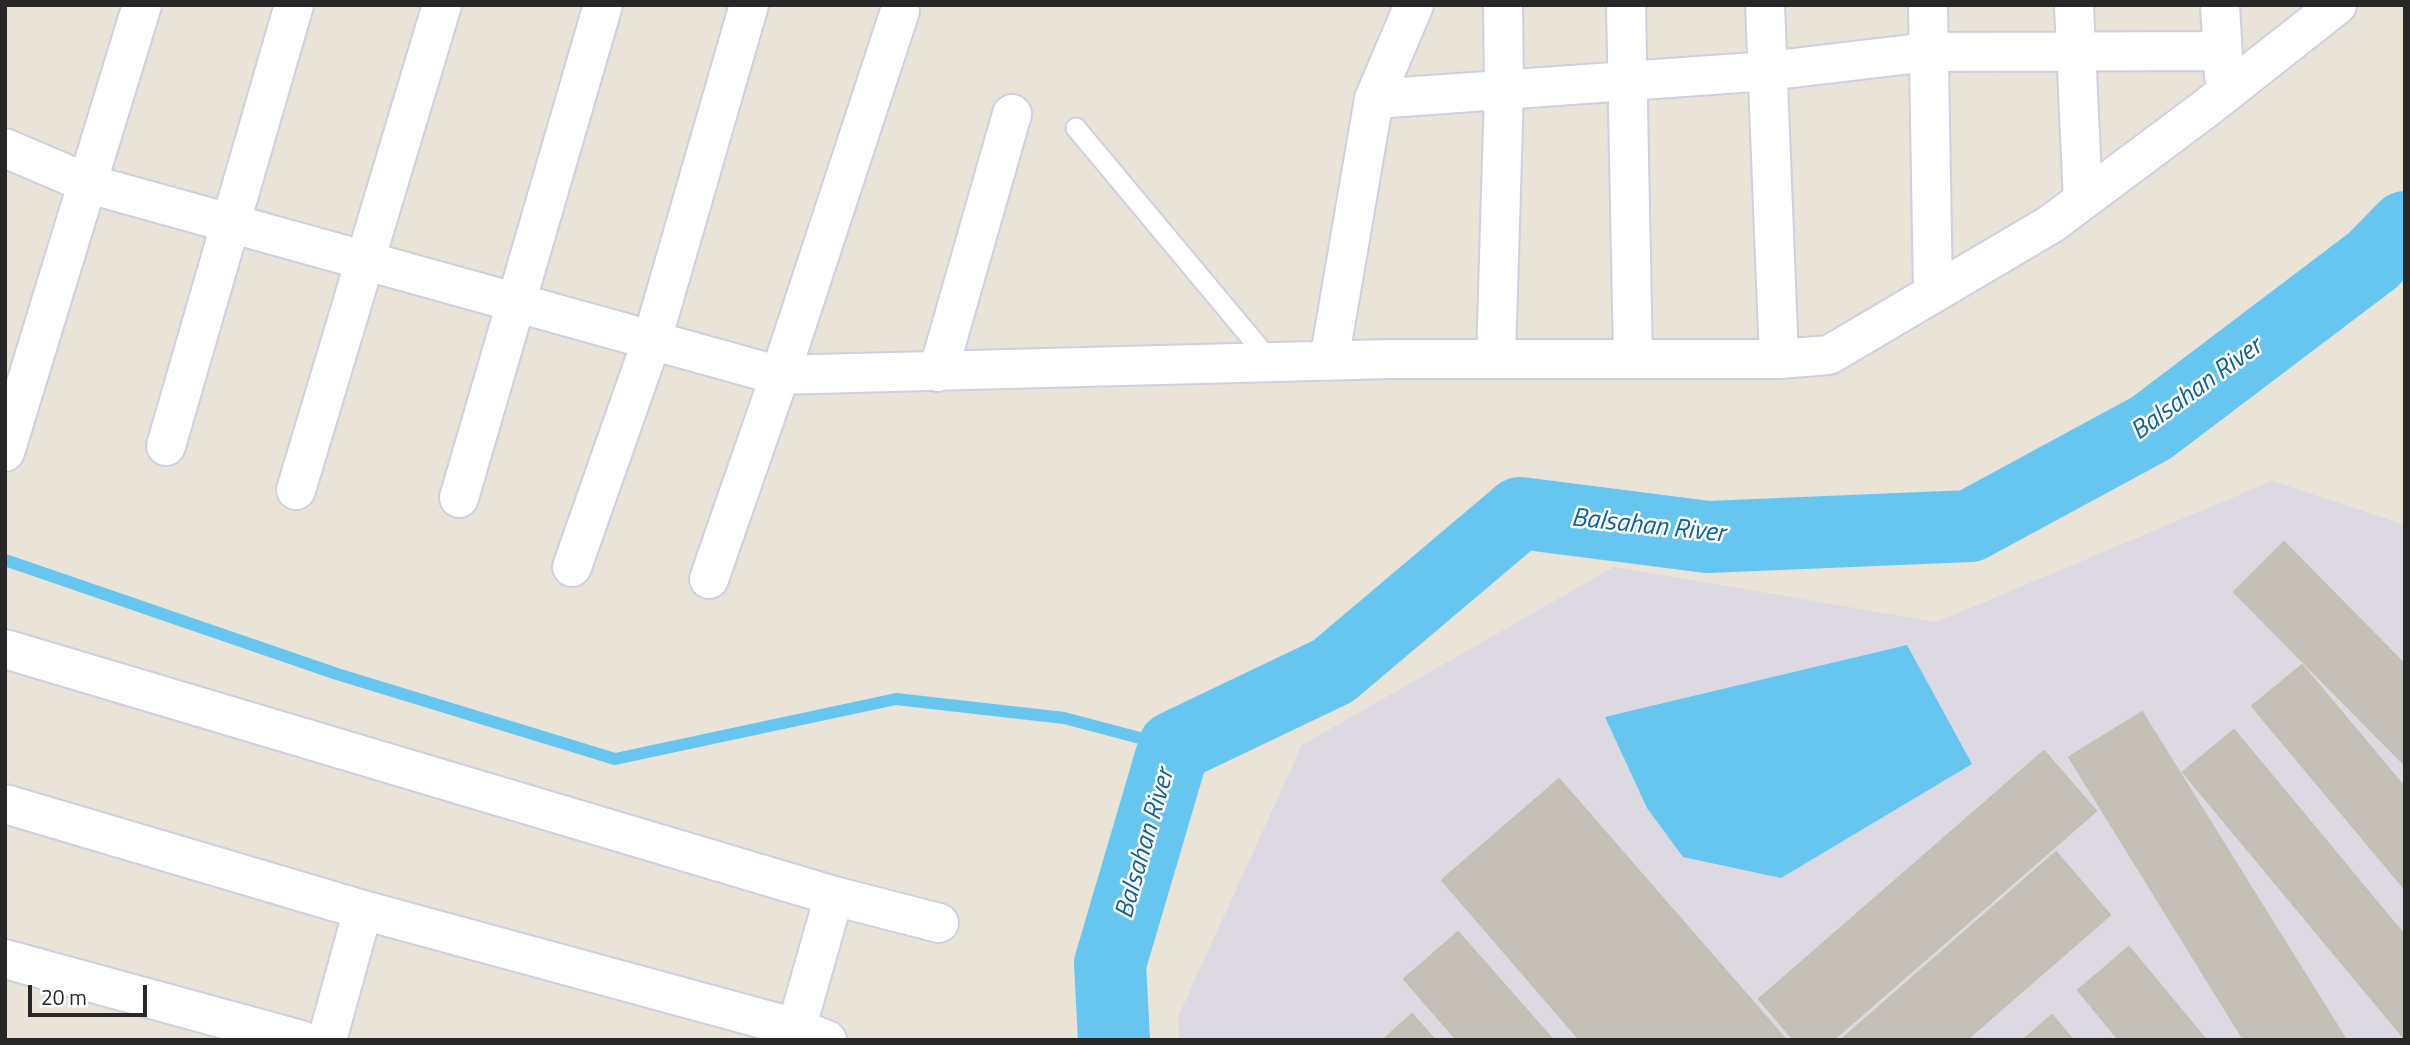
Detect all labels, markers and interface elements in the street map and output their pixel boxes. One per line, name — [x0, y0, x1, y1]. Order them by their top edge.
water label: Balsahan River — [2125, 332, 2269, 448]
water label: Balsahan River — [1570, 503, 1726, 551]
water label: Balsahan River — [1110, 766, 1182, 922]
scale bar — [32, 972, 150, 1016]
text: 20 m — [41, 981, 87, 1013]

